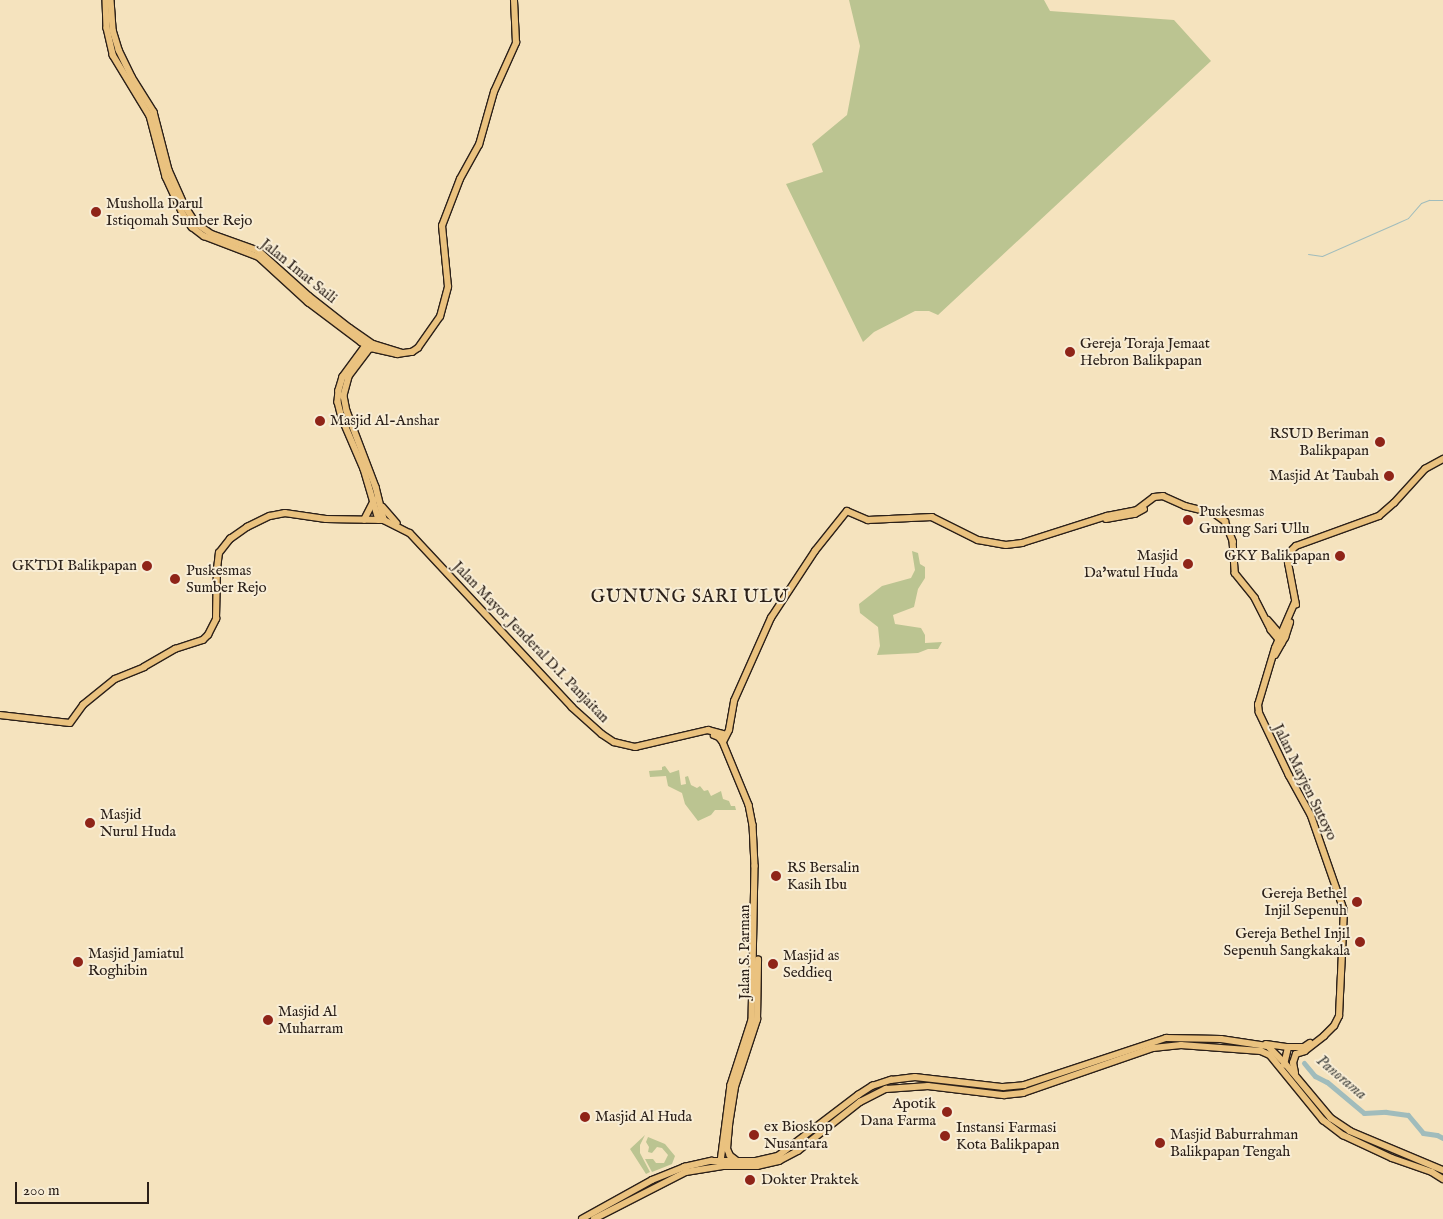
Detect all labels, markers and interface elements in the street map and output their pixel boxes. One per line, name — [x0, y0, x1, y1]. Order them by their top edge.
place label: Musholla Darul Istiqomah Sumber Rejo — [106, 194, 252, 229]
marker: Musholla Darul Istiqomah Sumber Rejo — [90, 206, 102, 218]
street label: Jalan Imat Saili — [257, 235, 341, 307]
place label: Gereja Toraja Jemaat Hebron Balikpapan — [1080, 334, 1210, 369]
marker: Gereja Toraja Jemaat Hebron Balikpapan — [1064, 346, 1076, 358]
place label: Masjid Al-Anshar — [330, 412, 439, 430]
marker: Masjid Al-Anshar — [314, 415, 326, 427]
place label: RSUD Beriman Balikpapan — [1270, 424, 1369, 459]
marker: RSUD Beriman Balikpapan — [1373, 435, 1387, 449]
place label: Masjid At Taubah — [1269, 467, 1379, 485]
marker: Masjid At Taubah — [1383, 470, 1395, 482]
place label: Puskesmas Gunung Sari Ullu — [1199, 502, 1309, 537]
marker: Puskesmas Gunung Sari Ullu — [1181, 513, 1195, 527]
place label: Masjid Da'watul Huda — [1084, 546, 1178, 581]
place label: GKY Balikpapan — [1224, 547, 1330, 565]
marker: GKY Balikpapan — [1334, 550, 1346, 562]
place label: GKTDI Balikpapan — [12, 557, 137, 575]
street label: Jalan Mayor Jenderal D.I. Panjaitan — [449, 557, 613, 727]
marker: Masjid Da'watul Huda — [1182, 558, 1194, 570]
marker: GKTDI Balikpapan — [141, 560, 153, 572]
place label: Puskesmas Sumber Rejo — [186, 561, 267, 596]
marker: Puskesmas Sumber Rejo — [168, 572, 182, 586]
district label: GUNUNG SARI ULU — [589, 587, 791, 609]
street label: Jalan Mayjen Sutoyo — [1269, 721, 1341, 843]
place label: Masjid Nurul Huda — [100, 805, 176, 840]
marker: Masjid Nurul Huda — [84, 817, 96, 829]
place label: RS Bersalin Kasih Ibu — [787, 858, 859, 893]
marker: RS Bersalin Kasih Ibu — [769, 869, 783, 883]
place label: Gereja Bethel Injil Sepenuh — [1262, 884, 1347, 919]
marker: Gereja Bethel Injil Sepenuh — [1351, 896, 1363, 908]
street label: Jalan S. Parman — [736, 905, 754, 999]
place label: Gereja Bethel Injil Sepenuh Sangkakala — [1224, 924, 1350, 959]
marker: Gereja Bethel Injil Sepenuh Sangkakala — [1354, 936, 1366, 948]
place label: Masjid Jamiatul Roghibin — [88, 944, 184, 979]
place label: Masjid as Seddieq — [783, 946, 839, 981]
marker: Masjid Jamiatul Roghibin — [72, 956, 84, 968]
marker: Masjid as Seddieq — [767, 958, 779, 970]
place label: Masjid Al Muharram — [278, 1002, 343, 1037]
marker: Masjid Al Muharram — [262, 1014, 274, 1026]
water label: Panorama — [1312, 1051, 1370, 1105]
place label: Apotik Dana Farma — [860, 1094, 936, 1129]
marker: Apotik Dana Farma — [940, 1105, 954, 1119]
place label: Masjid Al Huda — [595, 1108, 692, 1126]
marker: Masjid Al Huda — [579, 1111, 591, 1123]
place label: ex Bioskop Nusantara — [764, 1117, 833, 1152]
place label: Instansi Farmasi Kota Balikpapan — [956, 1118, 1060, 1153]
place label: Masjid Baburrahman Balikpapan Tengah — [1170, 1125, 1298, 1160]
marker: ex Bioskop Nusantara — [748, 1129, 760, 1141]
marker: Instansi Farmasi Kota Balikpapan — [938, 1129, 952, 1143]
marker: Masjid Baburrahman Balikpapan Tengah — [1154, 1137, 1166, 1149]
place label: Dokter Praktek — [761, 1171, 859, 1189]
scale bar — [18, 1172, 151, 1204]
marker: Dokter Praktek — [743, 1173, 757, 1187]
text: 200 m — [23, 1181, 60, 1200]

